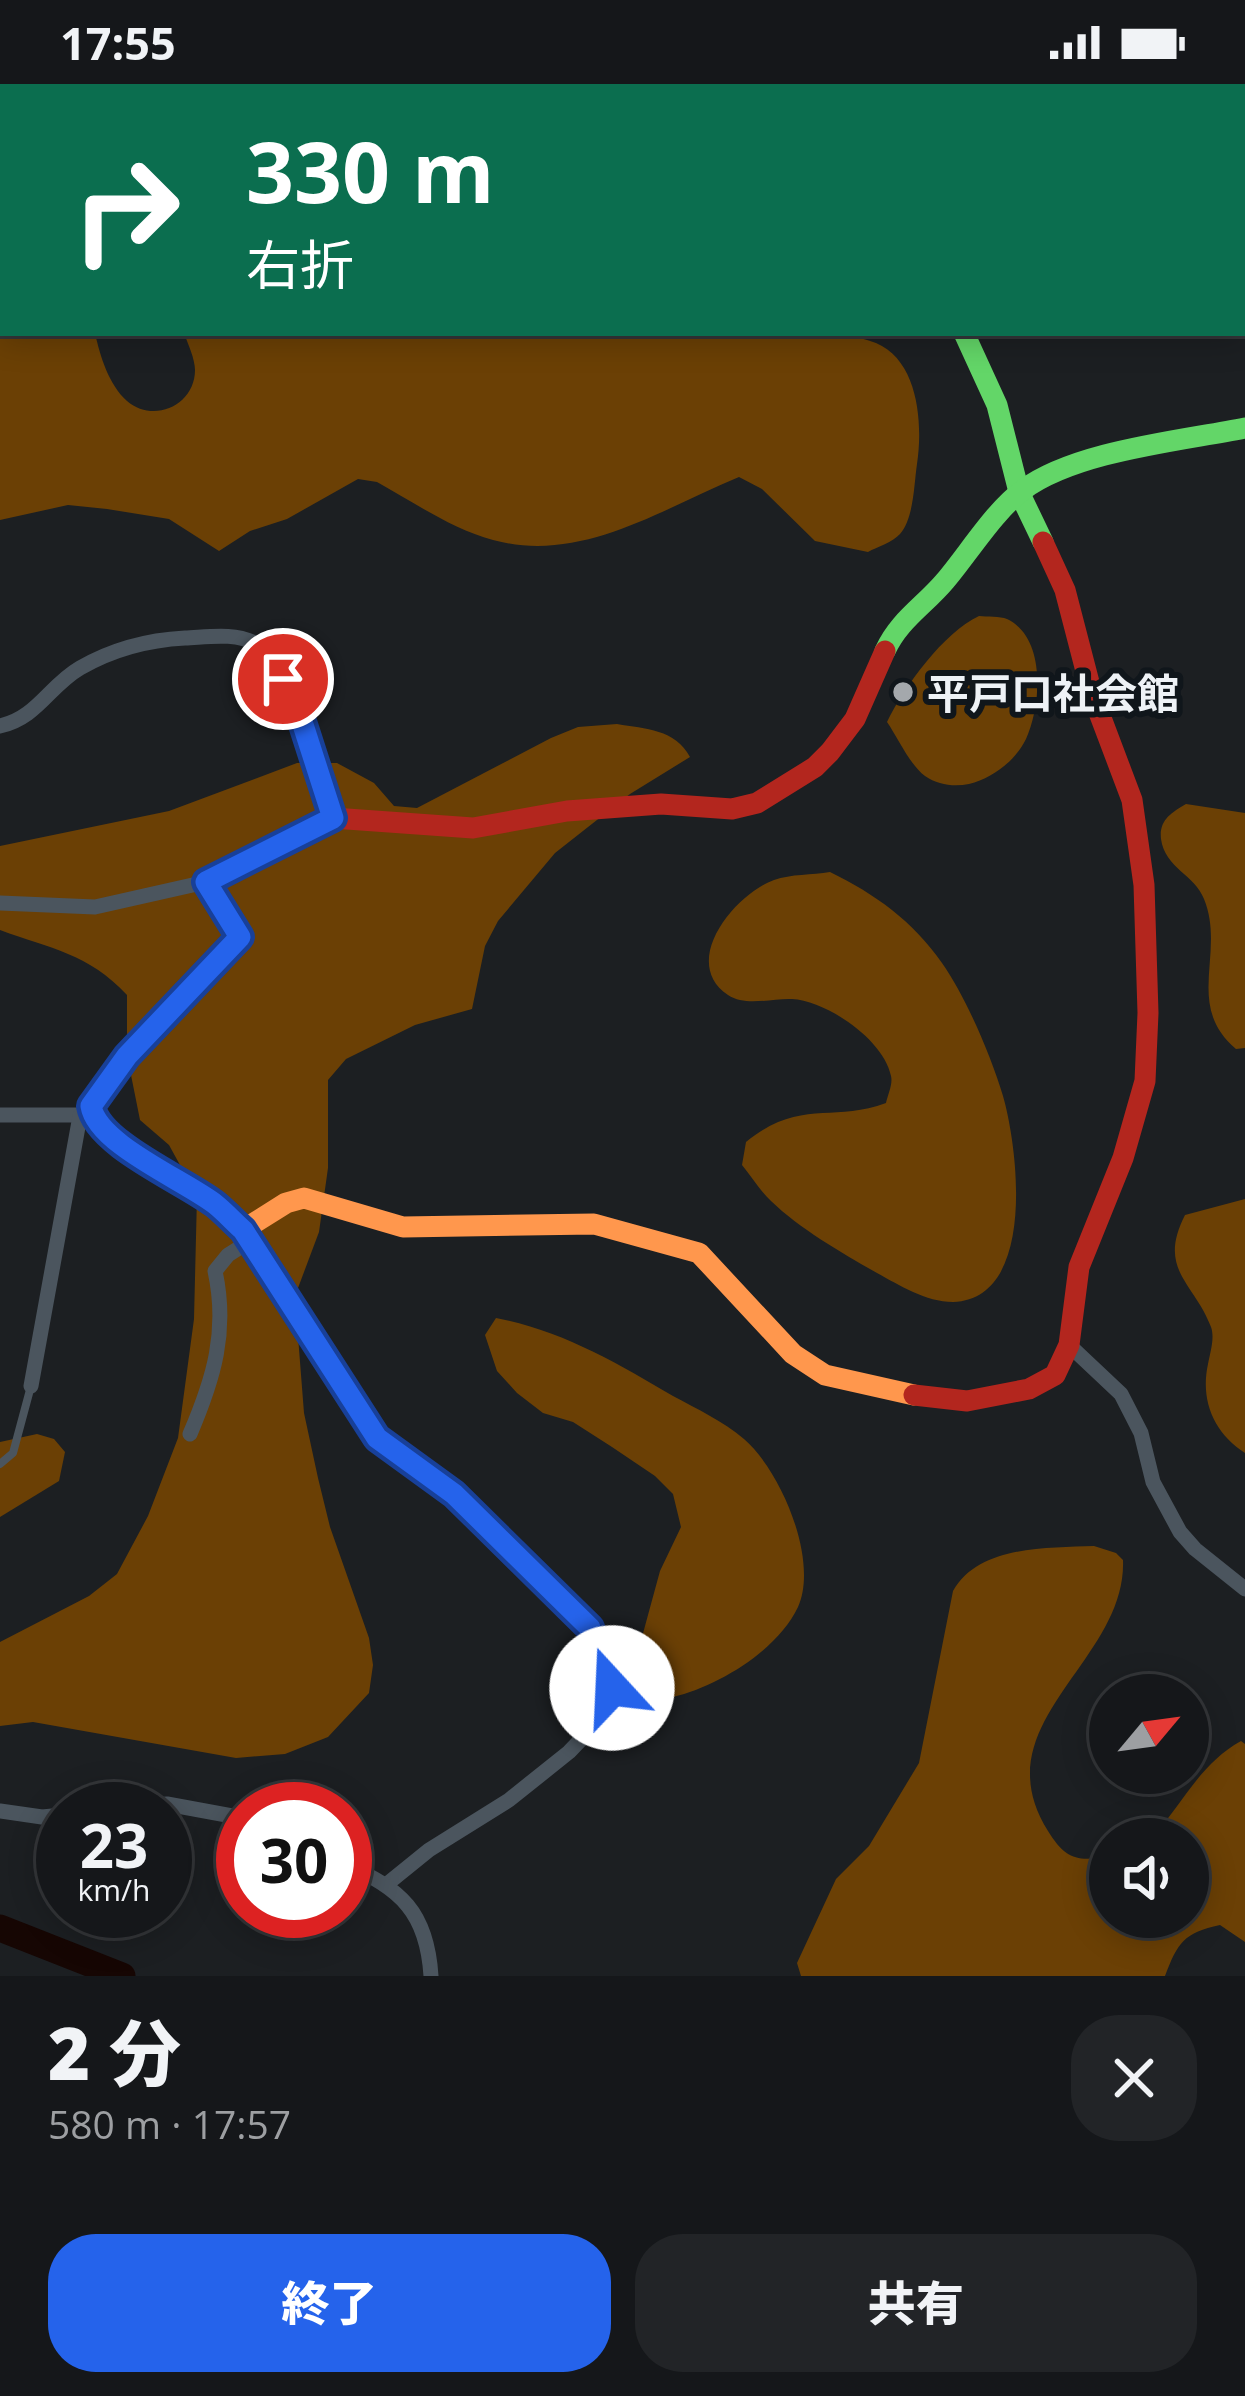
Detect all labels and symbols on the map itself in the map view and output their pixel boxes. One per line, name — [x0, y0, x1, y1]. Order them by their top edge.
pin — [232, 628, 334, 730]
place label: 平戸口社会館 — [927, 664, 1179, 721]
marker: 平戸口社会館 — [890, 679, 916, 705]
position arrow — [549, 1625, 675, 1751]
north arrow — [1089, 1674, 1209, 1794]
speed limit sign: 30 — [216, 1782, 372, 1938]

